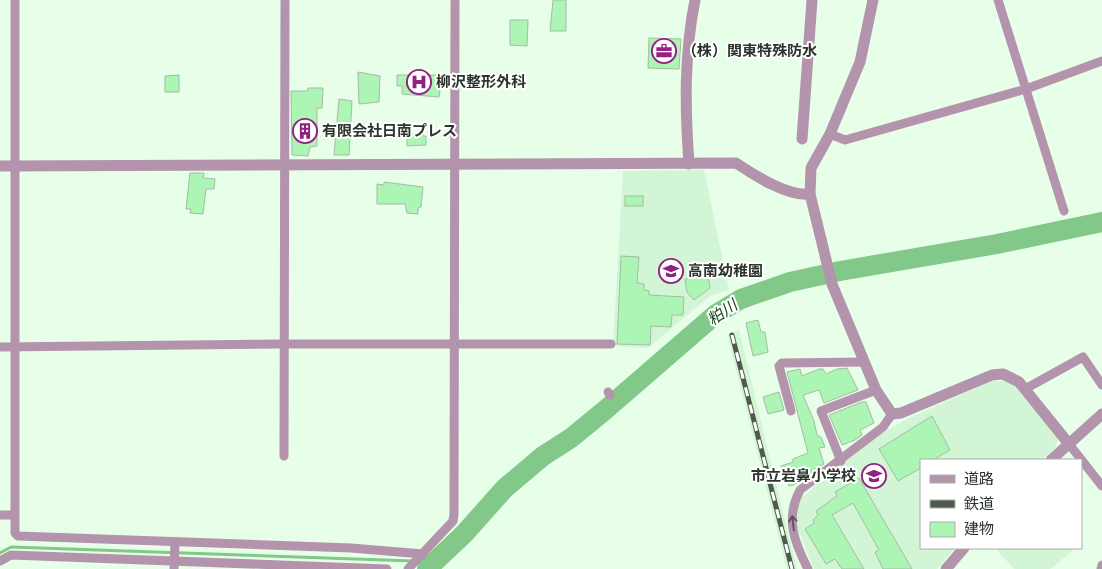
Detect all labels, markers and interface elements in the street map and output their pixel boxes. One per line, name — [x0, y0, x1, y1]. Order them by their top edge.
office icon: （株）関東特殊防水 — [651, 38, 677, 64]
place label: （株）関東特殊防水 — [682, 41, 817, 60]
hospital icon: 柳沢整形外科 — [406, 69, 432, 95]
place label: 柳沢整形外科 — [436, 72, 526, 91]
building icon: 有限会社日南プレス — [292, 118, 318, 144]
place label: 有限会社日南プレス — [322, 121, 457, 140]
school or university icon: 高南幼稚園 — [658, 258, 684, 284]
place label: 高南幼稚園 — [688, 261, 763, 280]
water label: 粕川 — [704, 294, 742, 329]
legend — [920, 459, 1082, 549]
school or university icon: 市立岩鼻小学校 — [861, 463, 887, 489]
place label: 市立岩鼻小学校 — [751, 466, 856, 485]
text: 道路 — [964, 469, 994, 488]
text: 鉄道 — [964, 494, 994, 513]
one-way arrow — [788, 516, 798, 532]
text: 建物 — [964, 519, 994, 538]

